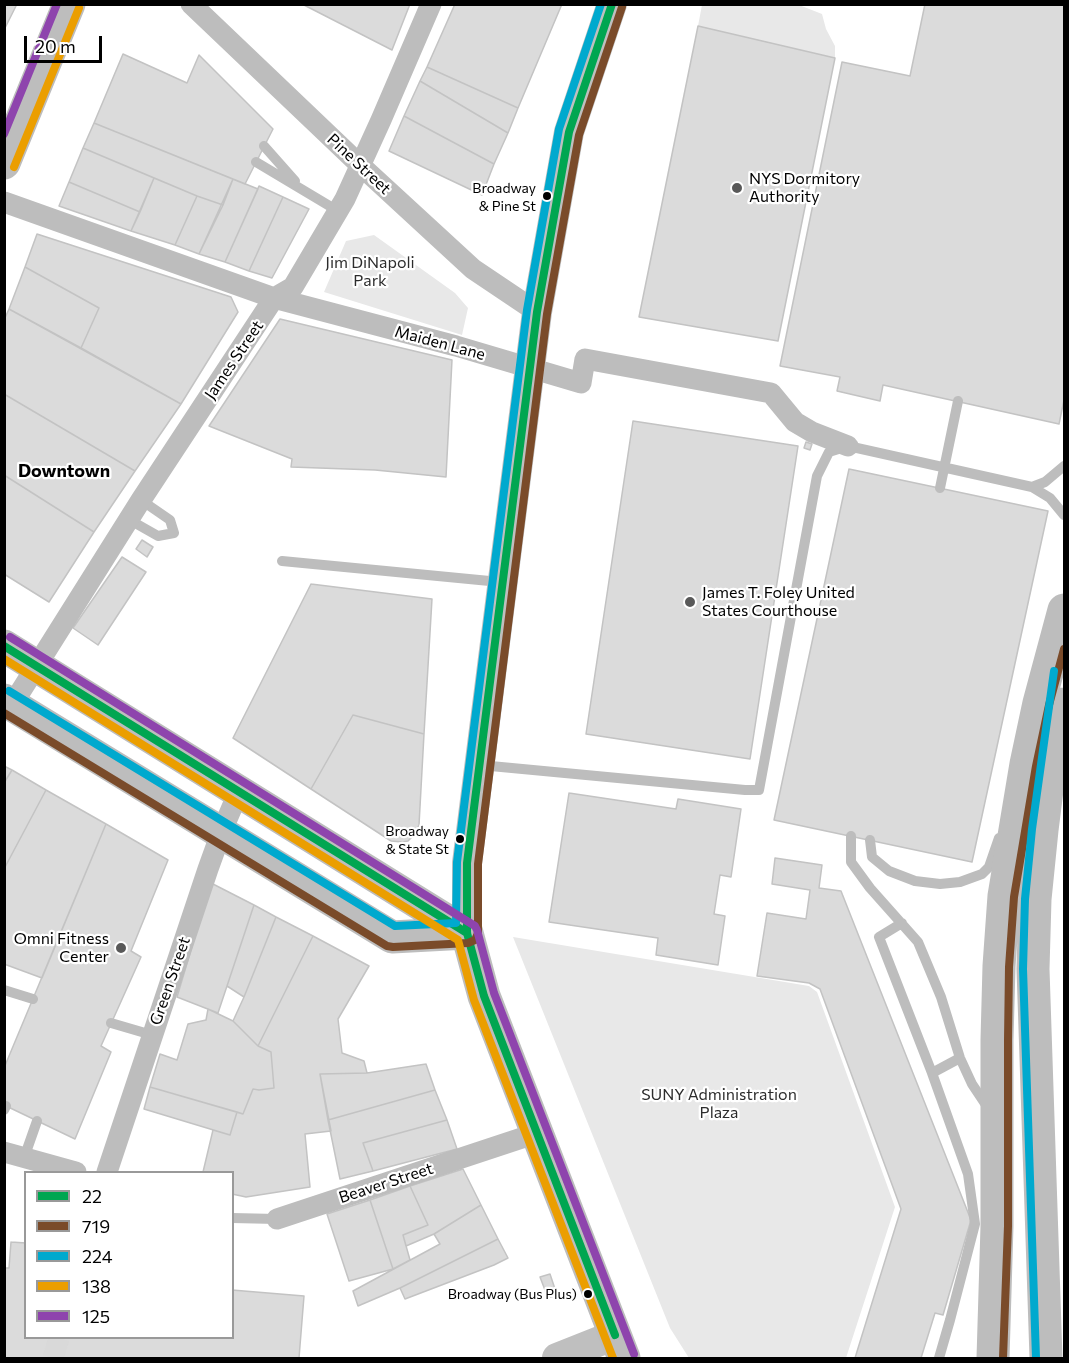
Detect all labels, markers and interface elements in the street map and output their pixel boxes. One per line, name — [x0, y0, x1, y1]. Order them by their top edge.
scale bar — [27, 24, 105, 62]
text: 20 m — [35, 35, 76, 57]
street label: Pine Street — [323, 130, 395, 198]
place label: NYS Dormitory Authority — [749, 169, 860, 207]
place label: Broadway & Pine St — [472, 180, 536, 212]
marker: NYS Dormitory Authority — [730, 181, 744, 195]
marker: Broadway & Pine St — [541, 190, 553, 202]
park label: Jim DiNapoli Park — [325, 253, 415, 291]
street label: James Street — [201, 317, 267, 403]
street label: Maiden Lane — [393, 322, 487, 364]
district label: Downtown — [18, 460, 110, 482]
place label: James T. Foley United States Courthouse — [702, 583, 855, 621]
marker: James T. Foley United States Courthouse — [683, 595, 697, 609]
place label: Broadway & State St — [385, 823, 449, 856]
marker: Broadway & State St — [454, 833, 466, 845]
place label: Omni Fitness Center — [14, 929, 109, 967]
street label: Green Street — [146, 934, 194, 1028]
marker: Omni Fitness Center — [114, 941, 128, 955]
park label: SUNY Administration Plaza — [641, 1085, 797, 1123]
street label: Beaver Street — [336, 1159, 436, 1207]
legend — [24, 1171, 234, 1339]
text: 22 — [82, 1185, 102, 1207]
text: 719 — [82, 1215, 110, 1237]
text: 224 — [82, 1245, 112, 1267]
text: 138 — [82, 1275, 111, 1297]
place label: Broadway (Bus Plus) — [448, 1286, 577, 1302]
marker: Broadway (Bus Plus) — [582, 1288, 594, 1300]
text: 125 — [82, 1305, 110, 1327]

